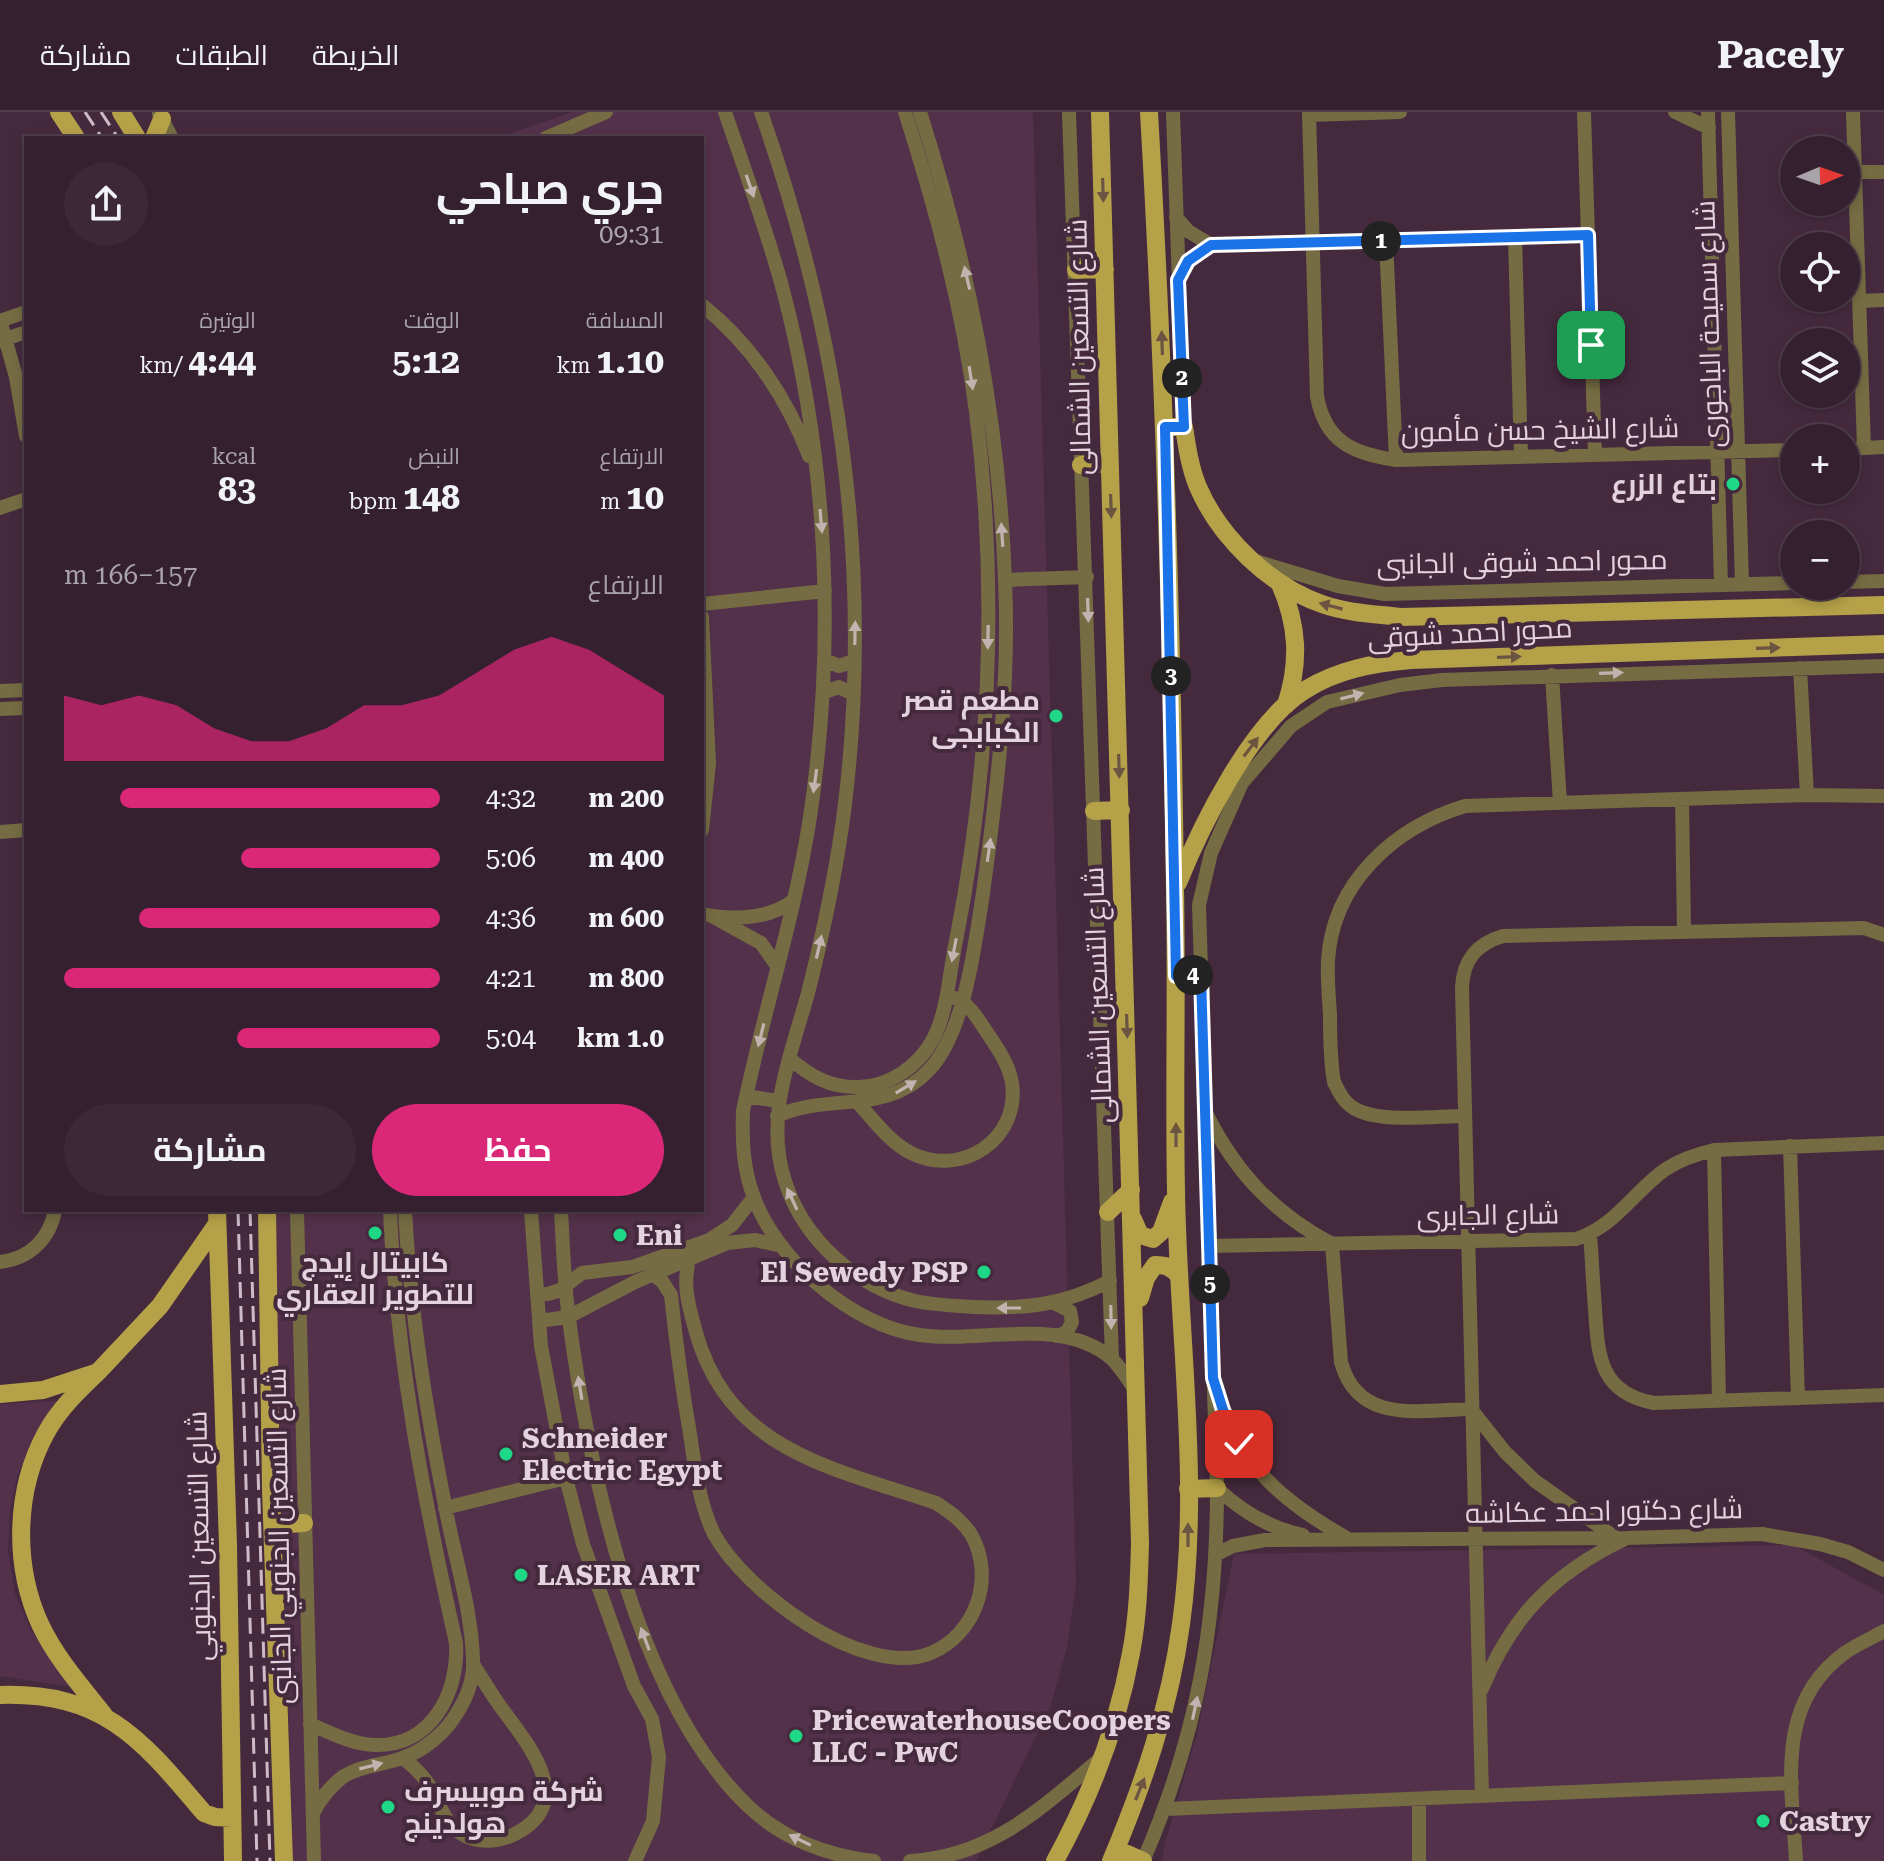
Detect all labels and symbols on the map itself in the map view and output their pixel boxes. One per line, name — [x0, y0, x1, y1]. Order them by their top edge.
north arrow — [1780, 136, 1860, 216]
one-way arrow — [745, 174, 757, 198]
one-way arrow — [1097, 178, 1110, 203]
street label: شارع سميحة الباجورى — [1688, 200, 1732, 448]
street label: شارع التسعين الشمالى — [1060, 218, 1100, 476]
pin: 1 — [1361, 221, 1401, 261]
one-way arrow — [960, 265, 973, 290]
pin — [1557, 311, 1625, 379]
one-way arrow — [1156, 330, 1169, 355]
pin: 2 — [1162, 358, 1202, 398]
one-way arrow — [965, 366, 977, 391]
street label: شارع الشيخ حسن مأمون — [1401, 410, 1679, 451]
place label: بتاع الزرع — [1611, 468, 1717, 503]
marker: بتاع الزرع — [1724, 475, 1742, 493]
one-way arrow — [1104, 494, 1117, 519]
one-way arrow — [815, 509, 828, 534]
one-way arrow — [995, 522, 1008, 547]
street label: محور احمد شوقى الجانبى — [1376, 543, 1668, 581]
one-way arrow — [1081, 598, 1094, 623]
one-way arrow — [1319, 599, 1344, 611]
street label: محور احمد شوقى — [1367, 611, 1573, 655]
one-way arrow — [848, 620, 861, 645]
one-way arrow — [982, 625, 994, 650]
one-way arrow — [1756, 641, 1781, 654]
one-way arrow — [1497, 650, 1522, 663]
pin: 3 — [1151, 656, 1191, 696]
one-way arrow — [1598, 667, 1624, 680]
place label: مطعم قصر الكبابجى — [902, 684, 1040, 749]
one-way arrow — [1340, 689, 1365, 701]
marker: مطعم قصر الكبابجى — [1047, 707, 1065, 725]
one-way arrow — [1242, 737, 1258, 757]
one-way arrow — [1113, 754, 1126, 779]
one-way arrow — [808, 769, 821, 794]
one-way arrow — [983, 837, 996, 862]
street label: شارع التسعين الشمالى — [1077, 866, 1121, 1124]
one-way arrow — [813, 934, 825, 959]
one-way arrow — [947, 938, 960, 963]
pin: 4 — [1173, 955, 1213, 995]
one-way arrow — [1120, 1014, 1133, 1039]
one-way arrow — [754, 1022, 766, 1047]
one-way arrow — [895, 1080, 917, 1094]
one-way arrow — [1170, 1122, 1182, 1147]
one-way arrow — [785, 1187, 799, 1210]
street label: شارع الجابرى — [1416, 1197, 1560, 1235]
place label: Eni — [636, 1219, 682, 1252]
marker: كابيتال إيدج للتطوير العقاري — [366, 1224, 384, 1242]
marker: Eni — [611, 1226, 629, 1244]
place label: كابيتال إيدج للتطوير العقاري — [276, 1246, 474, 1317]
place label: El Sewedy PSP — [760, 1256, 968, 1289]
marker: El Sewedy PSP — [975, 1263, 993, 1281]
pin: 5 — [1190, 1264, 1230, 1304]
one-way arrow — [996, 1302, 1021, 1314]
one-way arrow — [1105, 1305, 1117, 1330]
street label: شارع التسعين الجنوبي الجانبى — [260, 1367, 303, 1704]
one-way arrow — [573, 1375, 586, 1400]
street label: شارع التسعين الجنوبي — [180, 1410, 223, 1661]
pin — [1205, 1410, 1273, 1478]
place label: Schneider Electric Egypt — [522, 1422, 722, 1487]
marker: Schneider Electric Egypt — [497, 1445, 515, 1463]
street label: شارع دكتور احمد عكاشه — [1465, 1492, 1743, 1532]
one-way arrow — [1182, 1522, 1194, 1547]
place label: LASER ART — [537, 1559, 700, 1592]
marker: LASER ART — [512, 1566, 530, 1584]
one-way arrow — [638, 1627, 651, 1651]
one-way arrow — [1189, 1695, 1201, 1720]
place label: PricewaterhouseCoopers LLC - PwC — [812, 1704, 1171, 1769]
marker: PricewaterhouseCoopers LLC - PwC — [787, 1727, 805, 1745]
one-way arrow — [359, 1759, 384, 1772]
place label: شركة موبيسرف هولدينج — [404, 1775, 603, 1842]
one-way arrow — [1134, 1777, 1147, 1801]
marker: شركة موبيسرف هولدينج — [379, 1798, 397, 1816]
place label: Castry — [1779, 1805, 1871, 1838]
marker: Castry — [1754, 1812, 1772, 1830]
one-way arrow — [788, 1833, 811, 1847]

